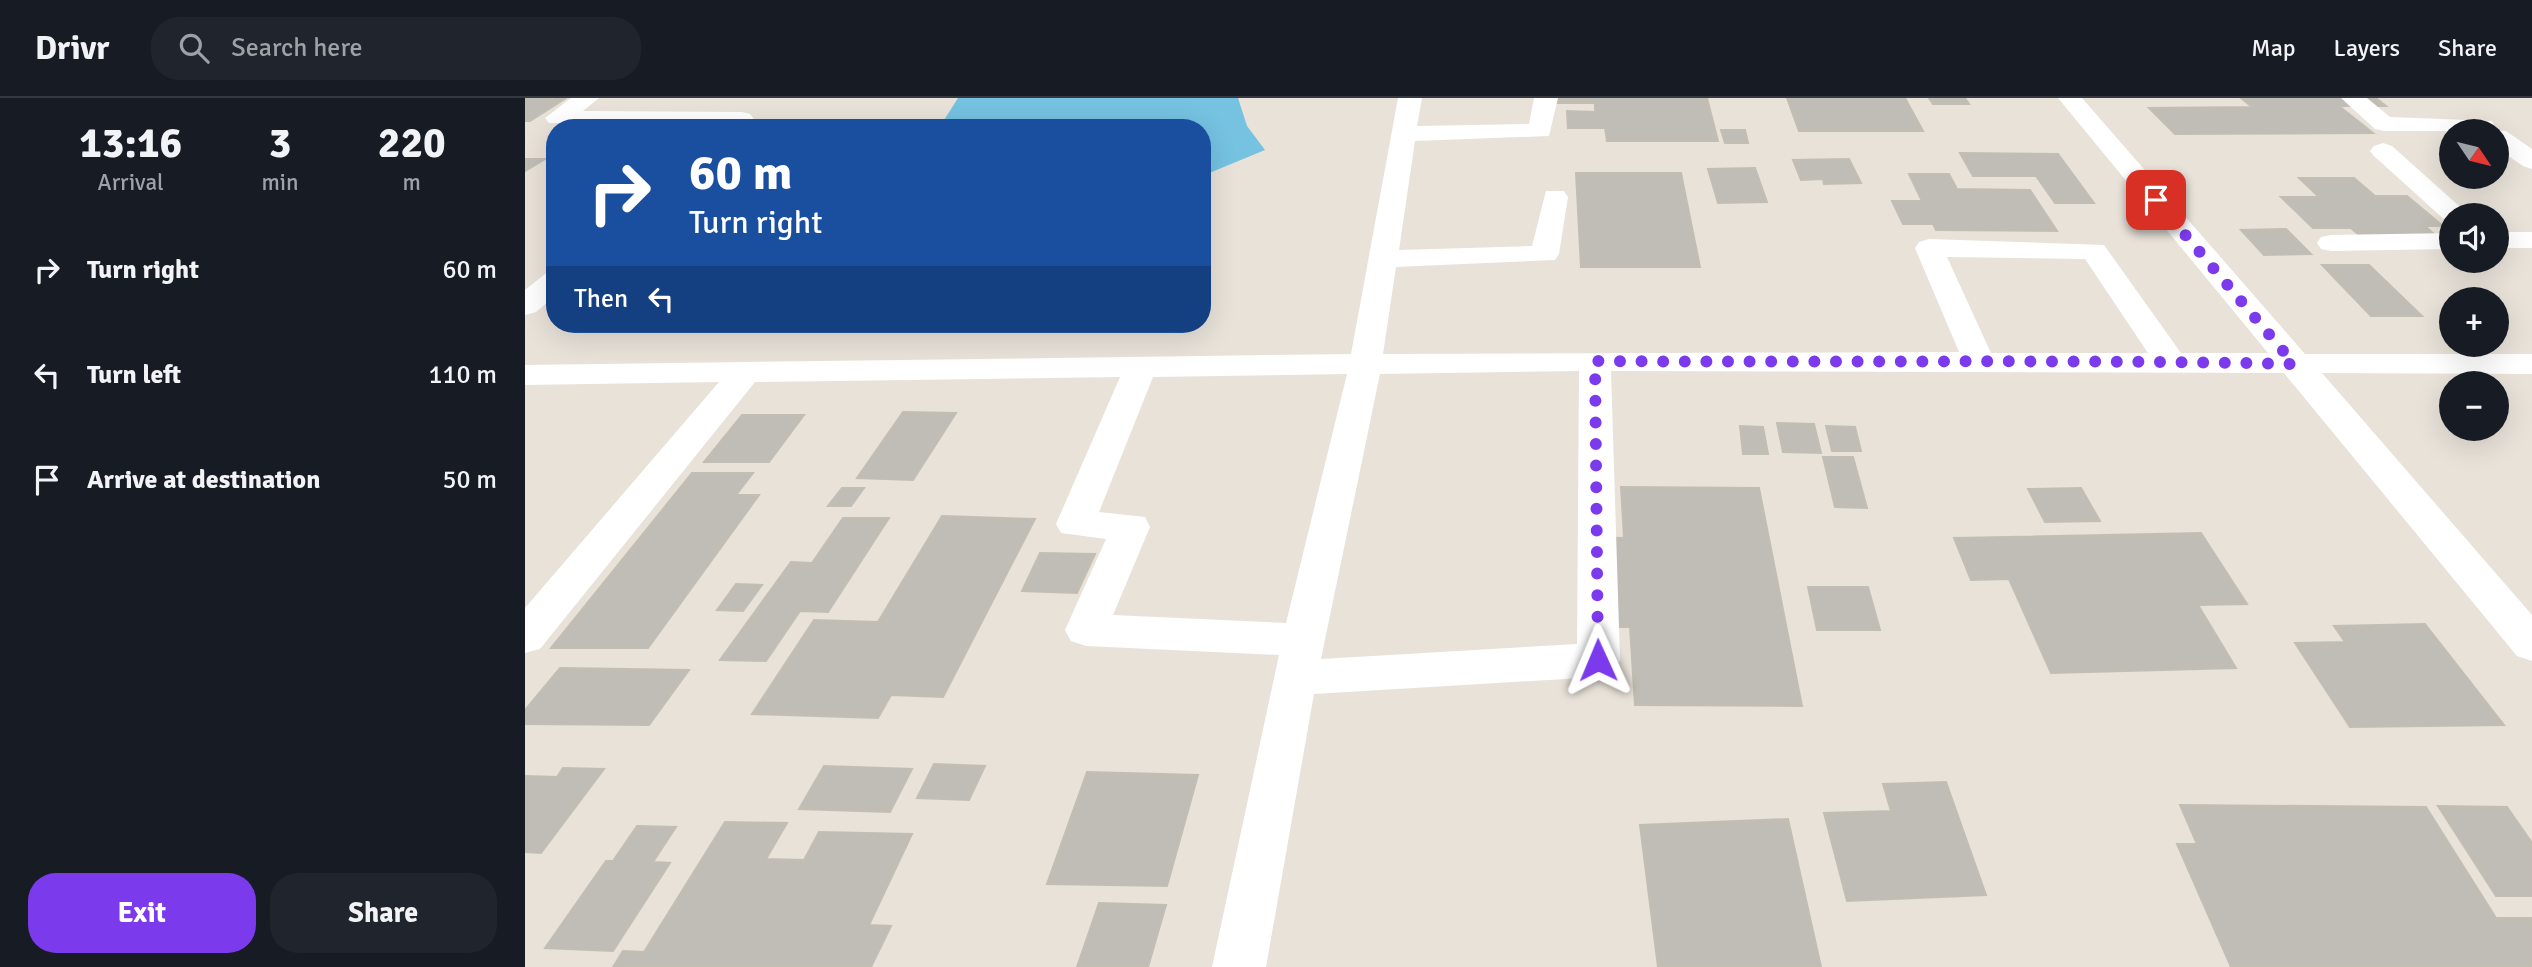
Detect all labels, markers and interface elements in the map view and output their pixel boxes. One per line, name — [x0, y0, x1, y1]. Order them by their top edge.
search box — [151, 17, 641, 80]
text: Drivr — [35, 28, 109, 69]
icon: search — [175, 29, 213, 67]
text: Search here — [231, 32, 362, 64]
text: Map — [2251, 33, 2296, 63]
text: Layers — [2334, 33, 2400, 63]
text: Share — [2438, 33, 2497, 63]
text: 13:16 — [79, 118, 182, 169]
text: 3 — [269, 118, 291, 169]
text: 220 — [378, 118, 446, 169]
north arrow — [2439, 119, 2509, 189]
map controls — [2439, 119, 2509, 441]
text: 60 m — [689, 143, 792, 203]
icon: right — [574, 147, 665, 238]
text: Arrival — [98, 168, 164, 197]
text: min — [261, 168, 299, 197]
text: m — [403, 168, 421, 197]
pin — [2126, 170, 2186, 230]
icon: arrive — [2137, 181, 2175, 219]
text: Turn right — [689, 203, 822, 242]
button: sound — [2439, 203, 2509, 273]
icon: right — [28, 251, 66, 289]
text: Turn right — [87, 254, 199, 286]
text: 60 m — [442, 254, 497, 286]
icon: left — [642, 280, 680, 318]
text: Then — [574, 283, 628, 315]
button: + — [2439, 287, 2509, 357]
icon: left — [28, 356, 66, 394]
text: Turn left — [87, 359, 181, 391]
text: 110 m — [428, 359, 497, 391]
button: − — [2439, 371, 2509, 441]
icon: arrive — [28, 461, 66, 499]
text: Arrive at destination — [87, 464, 320, 496]
text: 50 m — [442, 464, 497, 496]
position arrow — [1561, 623, 1635, 697]
button: Exit — [28, 873, 256, 953]
button: Share — [270, 873, 497, 953]

